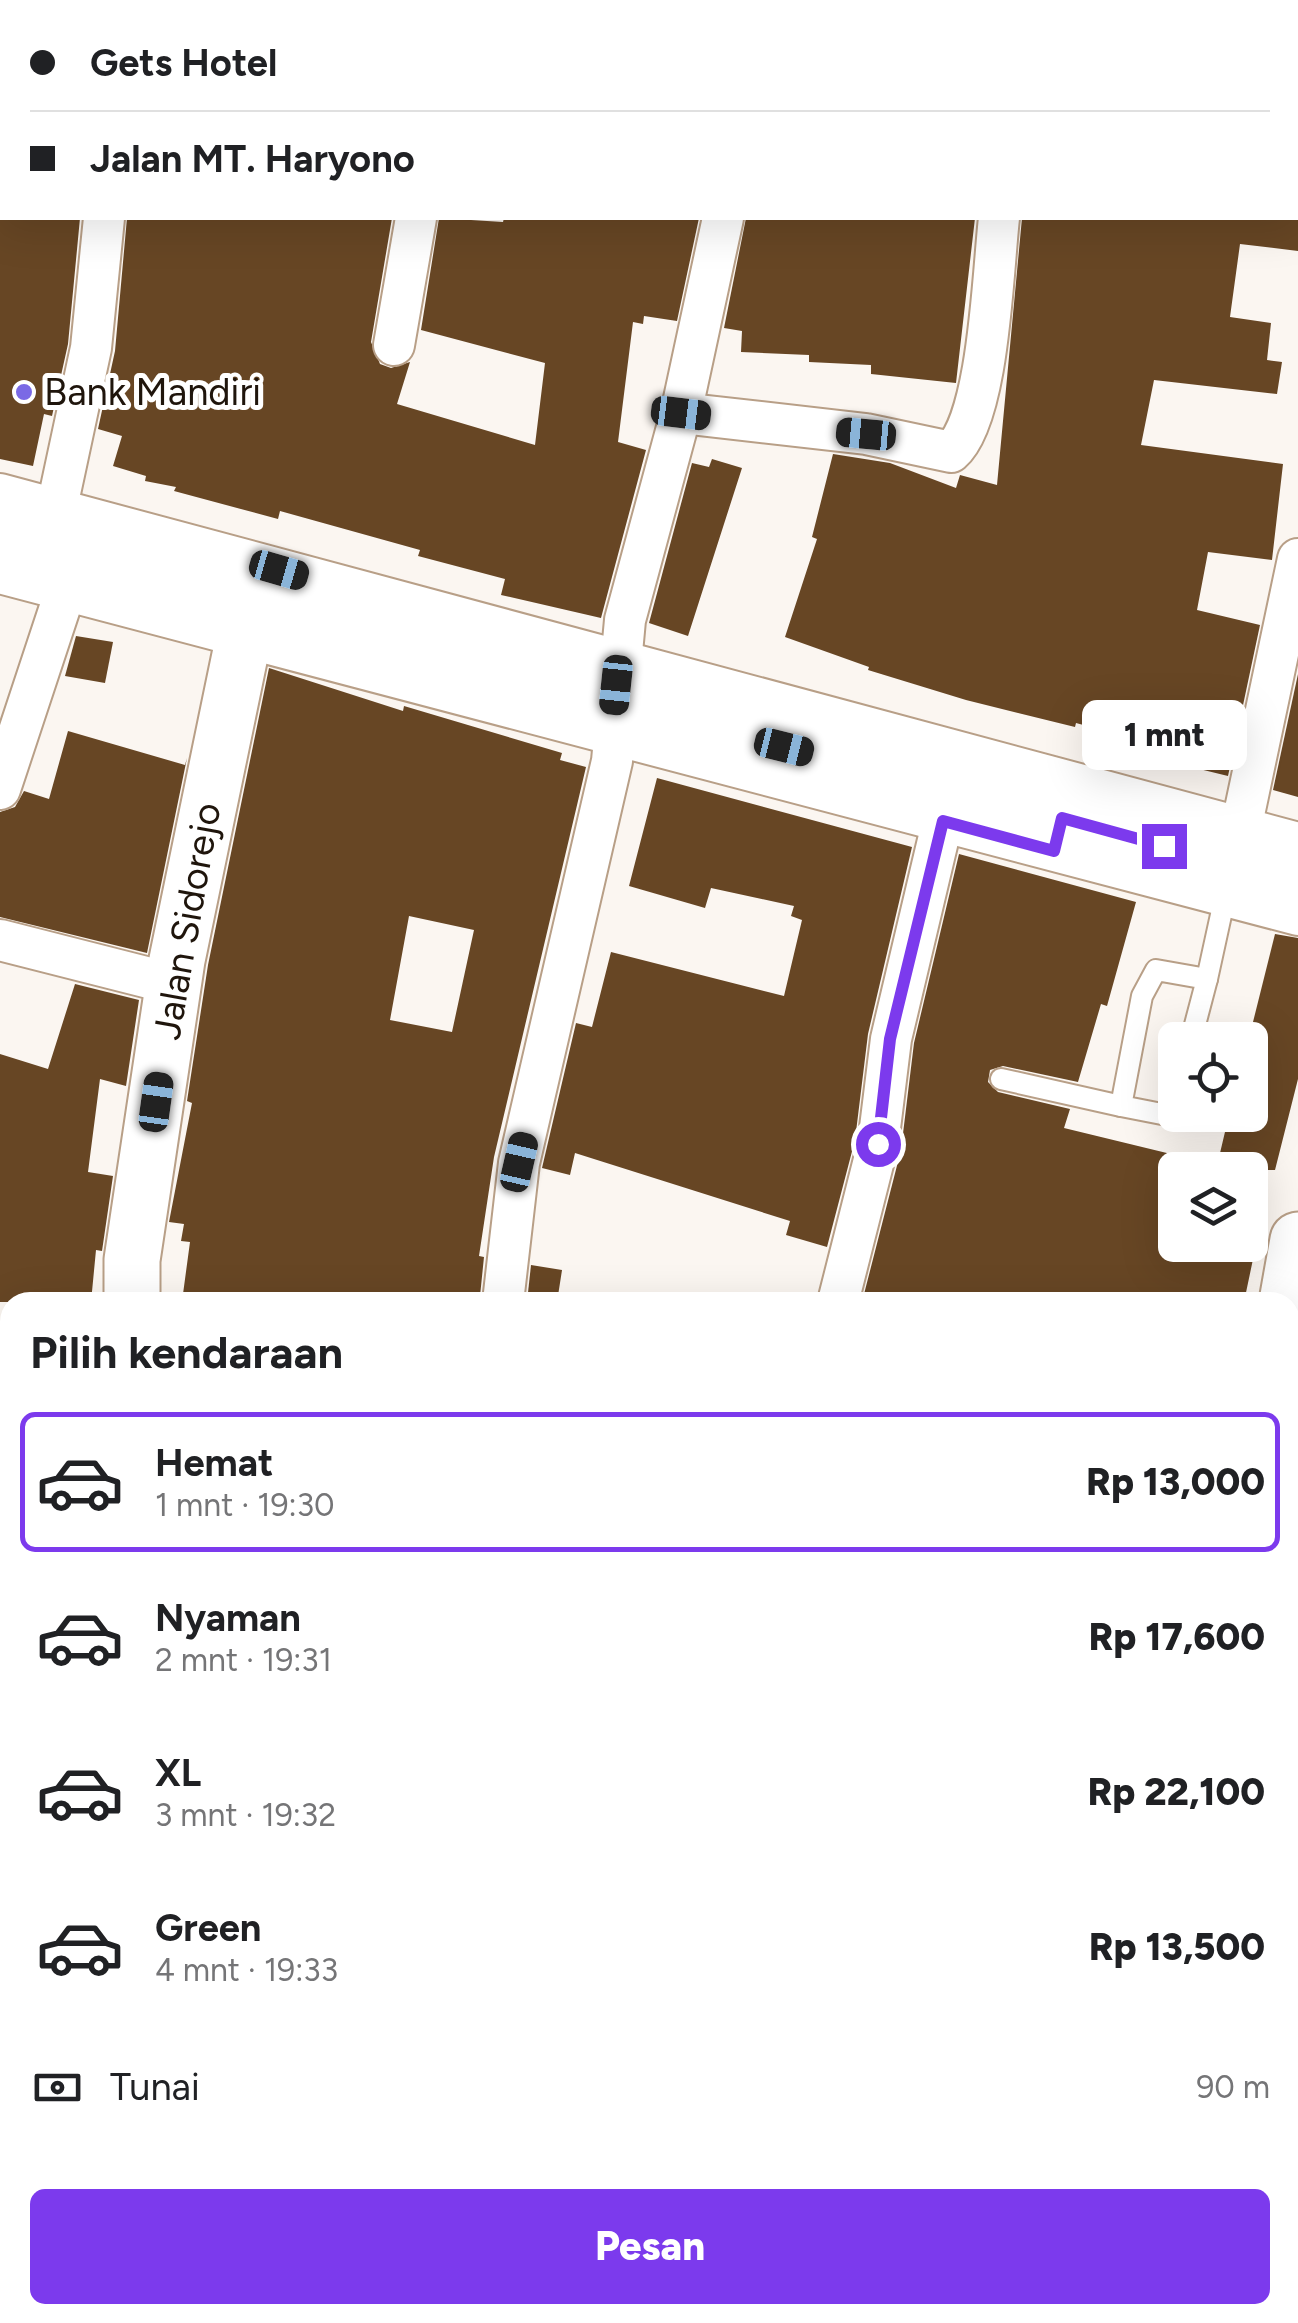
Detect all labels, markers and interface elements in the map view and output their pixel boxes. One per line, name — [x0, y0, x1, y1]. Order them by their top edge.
text: Gets Hotel — [90, 40, 277, 86]
text: Jalan MT. Haryono — [90, 136, 415, 182]
place label: Bank Mandiri — [44, 369, 261, 415]
marker: Bank Mandiri — [13, 381, 35, 403]
car — [649, 394, 713, 432]
car — [835, 416, 897, 452]
car — [246, 547, 312, 593]
car — [598, 654, 634, 716]
callout: 1 mnt — [1082, 701, 1246, 771]
text: 1 mnt — [1124, 716, 1205, 754]
car — [751, 725, 817, 769]
street label: Jalan Sidorejo — [144, 799, 230, 1043]
route end — [1142, 824, 1187, 869]
map controls — [1158, 1022, 1268, 1262]
button: locate — [1158, 1022, 1268, 1132]
car — [137, 1070, 175, 1134]
route start — [856, 1122, 901, 1167]
car — [498, 1129, 540, 1195]
button: layers — [1158, 1152, 1268, 1262]
text: Pilih kendaraan — [30, 1325, 343, 1379]
icon: car — [35, 1437, 125, 1527]
text: Hemat — [155, 1440, 273, 1486]
text: Rp 13,000 — [1086, 1459, 1265, 1505]
text: 1 mnt · 19:30 — [155, 1486, 335, 1524]
icon: car — [35, 1592, 125, 1682]
text: Nyaman — [155, 1595, 301, 1641]
text: Rp 17,600 — [1088, 1614, 1265, 1660]
text: 2 mnt · 19:31 — [155, 1641, 332, 1679]
icon: car — [35, 1747, 125, 1837]
text: XL — [155, 1750, 201, 1796]
text: Rp 22,100 — [1088, 1769, 1265, 1815]
text: 3 mnt · 19:32 — [155, 1796, 336, 1834]
icon: car — [35, 1902, 125, 1992]
text: Green — [155, 1905, 261, 1951]
text: Rp 13,500 — [1089, 1924, 1265, 1970]
text: 4 mnt · 19:33 — [155, 1951, 338, 1989]
icon: cash — [30, 2060, 85, 2115]
text: Tunai — [110, 2064, 200, 2110]
text: 90 m — [1196, 2068, 1270, 2106]
button: Pesan — [30, 2189, 1270, 2304]

